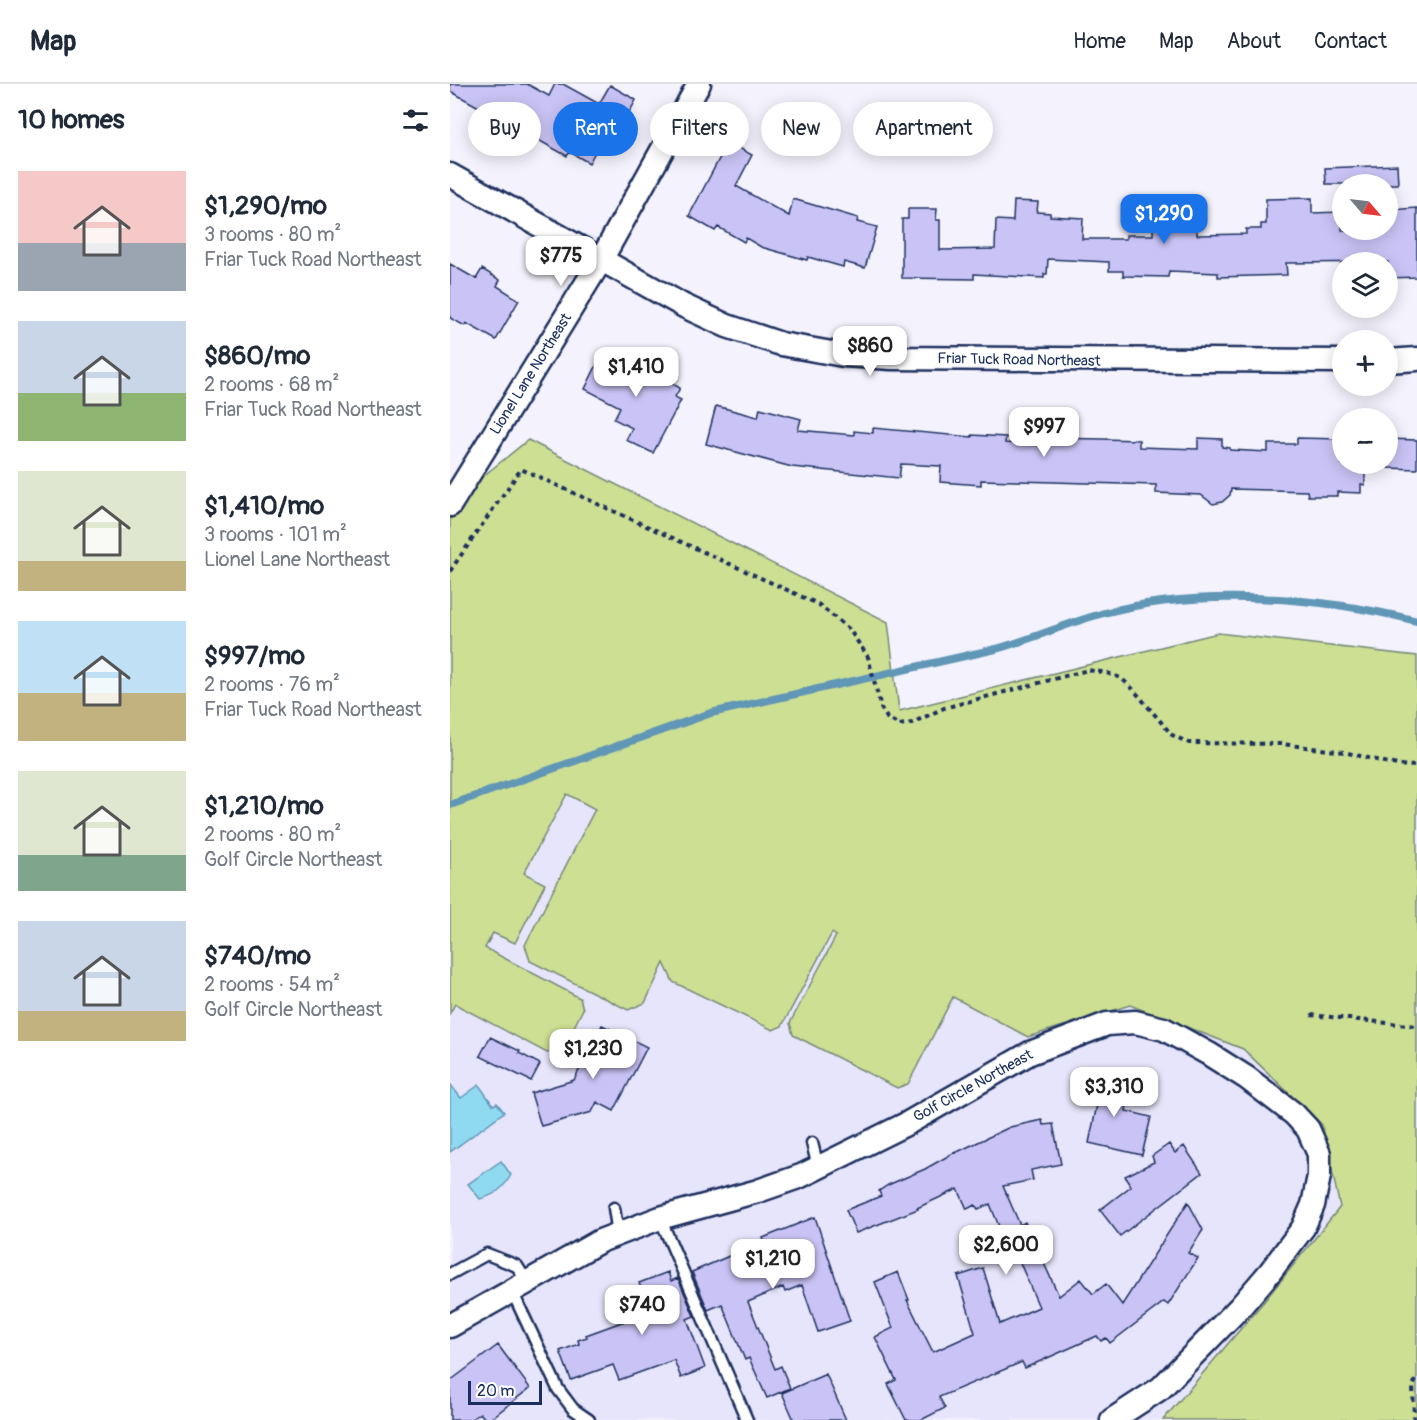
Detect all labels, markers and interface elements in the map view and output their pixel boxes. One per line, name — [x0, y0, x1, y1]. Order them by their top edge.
text: Map — [30, 24, 76, 59]
text: Home — [1073, 28, 1126, 55]
text: Map — [1159, 28, 1194, 55]
text: About — [1227, 28, 1281, 55]
text: Contact — [1314, 28, 1387, 55]
chip: Buy — [468, 102, 541, 156]
chip: Rent — [553, 102, 638, 156]
chip: Filters — [650, 102, 749, 156]
chip: New — [761, 102, 841, 156]
chip: Apartment — [853, 102, 993, 156]
text: 10 homes — [18, 104, 124, 136]
icon: filters — [399, 104, 432, 137]
north arrow — [1332, 174, 1398, 240]
map controls — [1332, 174, 1398, 474]
text: $1,290/mo — [204, 190, 327, 222]
pin: $1,290 — [1115, 194, 1213, 245]
icon: home — [66, 195, 138, 267]
text: $1,290 — [1135, 201, 1193, 226]
text: 3 rooms · 80 m² — [204, 222, 341, 247]
pin: $775 — [525, 236, 597, 287]
text: $775 — [540, 243, 582, 268]
text: Friar Tuck Road Northeast — [204, 247, 422, 272]
button: layers — [1332, 252, 1398, 318]
street label: Lionel Lane Northeast — [486, 309, 577, 438]
pin: $860 — [834, 326, 906, 377]
button: + — [1332, 330, 1398, 396]
text: $860 — [847, 333, 893, 358]
text: $860/mo — [204, 340, 310, 372]
icon: home — [66, 345, 138, 417]
pin: $1,410 — [587, 347, 685, 398]
street label: Friar Tuck Road Northeast — [937, 349, 1102, 371]
text: $1,410 — [608, 354, 664, 379]
text: 2 rooms · 68 m² — [204, 372, 339, 397]
text: Friar Tuck Road Northeast — [204, 397, 422, 422]
pin: $997 — [1008, 407, 1080, 458]
button: − — [1332, 408, 1398, 474]
text: $997 — [1023, 414, 1065, 439]
text: $1,410/mo — [204, 490, 324, 522]
icon: home — [66, 495, 138, 567]
text: 3 rooms · 101 m² — [204, 522, 347, 547]
text: Lionel Lane Northeast — [204, 547, 390, 572]
text: $997/mo — [204, 640, 305, 672]
icon: home — [66, 645, 138, 717]
text: 2 rooms · 76 m² — [204, 672, 340, 697]
text: Friar Tuck Road Northeast — [204, 697, 422, 722]
text: $1,210/mo — [204, 790, 324, 822]
icon: home — [66, 795, 138, 867]
text: 2 rooms · 80 m² — [204, 822, 341, 847]
text: Golf Circle Northeast — [204, 847, 382, 872]
text: $740/mo — [204, 940, 311, 972]
icon: home — [66, 945, 138, 1017]
text: 2 rooms · 54 m² — [204, 972, 340, 997]
text: Golf Circle Northeast — [204, 997, 382, 1022]
pin: $1,230 — [544, 1029, 642, 1080]
text: $1,230 — [563, 1036, 623, 1061]
street label: Golf Circle Northeast — [910, 1045, 1037, 1127]
pin: $3,310 — [1065, 1067, 1163, 1118]
text: $3,310 — [1084, 1074, 1144, 1099]
pin: $2,600 — [957, 1225, 1055, 1276]
text: $2,600 — [973, 1232, 1039, 1257]
pin: $1,210 — [724, 1239, 822, 1290]
text: $1,210 — [745, 1246, 801, 1271]
pin: $740 — [606, 1285, 678, 1336]
text: $740 — [619, 1292, 665, 1317]
scale bar — [468, 1378, 542, 1406]
text: 20 m — [477, 1381, 515, 1401]

